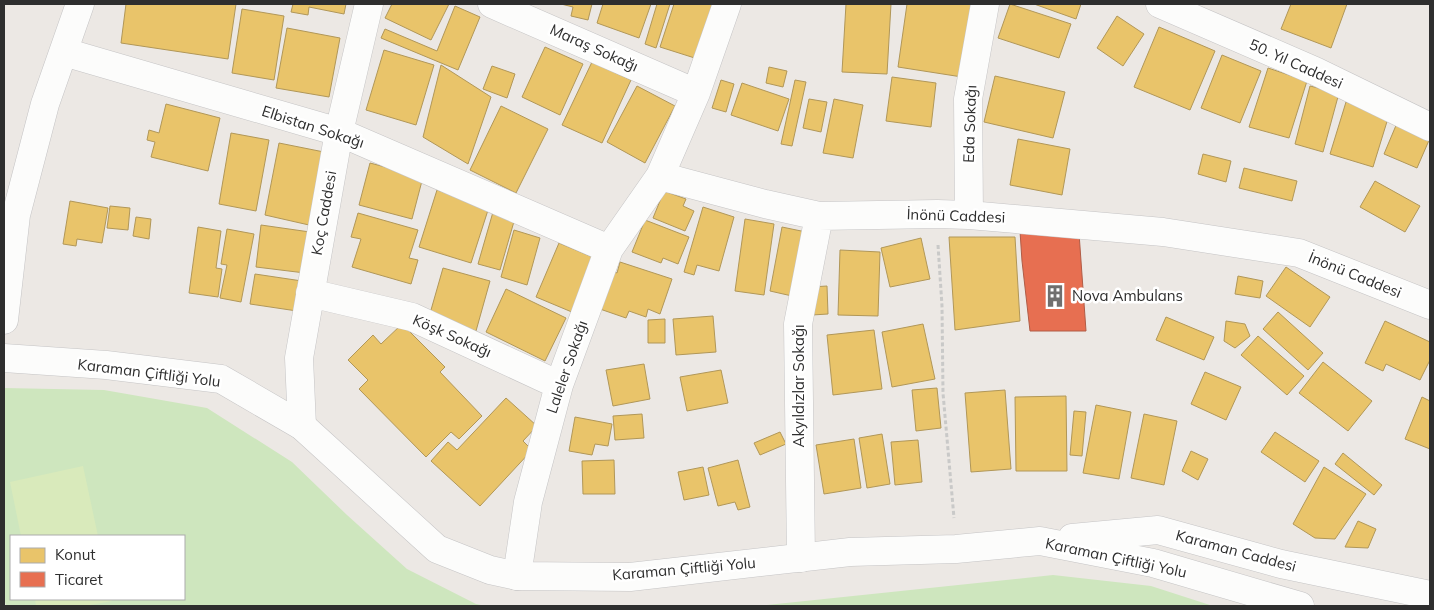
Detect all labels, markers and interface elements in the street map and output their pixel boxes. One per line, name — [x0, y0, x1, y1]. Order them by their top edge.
street label: Maraş Sokağı — [547, 20, 641, 75]
street label: 50. Yıl Caddesi — [1246, 34, 1346, 93]
street label: Eda Sokağı — [959, 85, 980, 163]
street label: Elbistan Sokağı — [260, 101, 367, 152]
street label: Koç Caddesi — [307, 169, 340, 257]
street label: İnönü Caddesi — [906, 204, 1006, 227]
street label: İnönü Caddesi — [1306, 247, 1405, 302]
building icon: Nova Ambulans — [1042, 283, 1068, 309]
place label: Nova Ambulans — [1072, 286, 1183, 305]
street label: Köşk Sokağı — [410, 310, 495, 361]
street label: Laleler Sokağı — [542, 318, 591, 416]
street label: Akyıldızlar Sokağı — [789, 324, 808, 448]
street label: Karaman Çiftliği Yolu — [76, 354, 222, 391]
street label: Karaman Caddesi — [1174, 525, 1298, 576]
street label: Karaman Çiftliği Yolu — [1044, 533, 1188, 582]
legend — [10, 535, 185, 600]
text: Konut — [55, 545, 96, 564]
street label: Karaman Çiftliği Yolu — [611, 553, 756, 584]
text: Ticaret — [55, 570, 103, 589]

